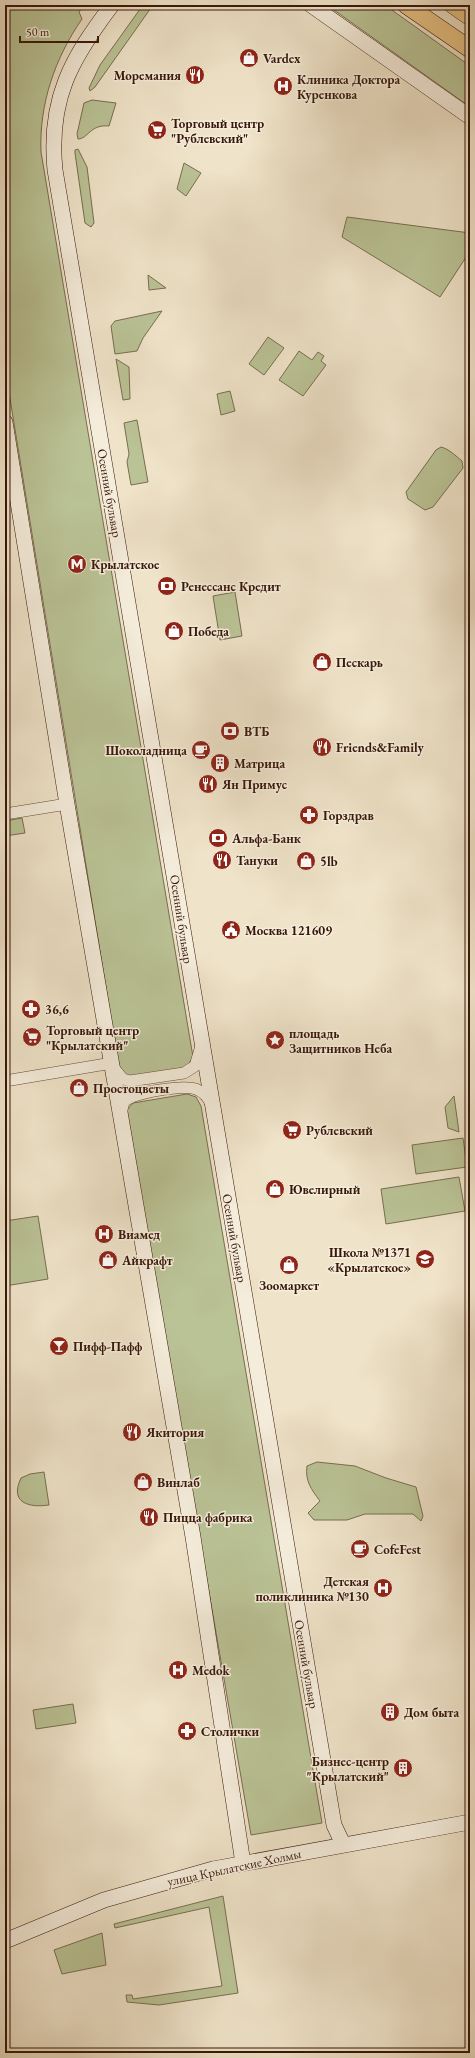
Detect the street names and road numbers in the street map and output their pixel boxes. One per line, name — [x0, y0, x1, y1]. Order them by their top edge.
street label: Осенний бульвар — [93, 447, 126, 539]
street label: Осенний бульвар — [166, 873, 197, 965]
street label: Осенний бульвар — [218, 1192, 251, 1284]
street label: Осенний бульвар — [290, 1618, 323, 1710]
street label: улица Крылатские Холмы — [166, 1845, 303, 1890]

